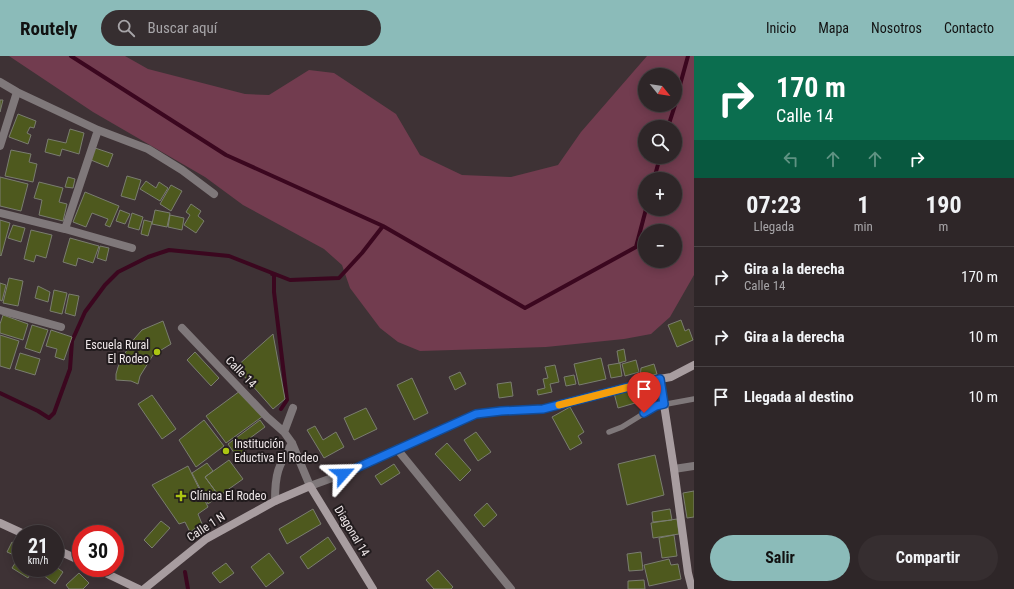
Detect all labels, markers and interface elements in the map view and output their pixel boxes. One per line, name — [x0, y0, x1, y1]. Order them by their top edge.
search box — [101, 10, 381, 46]
text: Routely — [20, 17, 77, 40]
icon: search — [115, 17, 137, 39]
text: Buscar aquí — [147, 19, 217, 37]
text: Inicio — [766, 20, 796, 36]
text: Mapa — [818, 20, 849, 36]
text: Nosotros — [871, 20, 922, 36]
text: Contacto — [944, 20, 994, 36]
north arrow — [638, 68, 682, 112]
map controls — [638, 68, 682, 268]
text: 170 m — [776, 71, 846, 104]
icon: right — [710, 72, 762, 124]
text: Calle 14 — [776, 105, 833, 126]
button: search — [638, 120, 682, 164]
icon: left — [780, 148, 802, 170]
icon: ahead — [822, 148, 844, 170]
icon: ahead — [864, 148, 886, 170]
icon: right — [906, 148, 928, 170]
button: + — [638, 172, 682, 216]
text: 07:23 — [746, 191, 801, 219]
text: 1 — [857, 191, 869, 219]
text: 190 — [925, 191, 962, 219]
text: Llegada — [754, 219, 794, 234]
text: min — [854, 219, 873, 234]
text: m — [939, 219, 948, 234]
button: − — [638, 224, 682, 268]
text: Gira a la derecha — [744, 260, 845, 278]
icon: right — [710, 266, 732, 288]
text: 170 m — [961, 268, 998, 286]
text: Calle 14 — [744, 278, 785, 293]
icon: right — [710, 326, 732, 348]
text: Gira a la derecha — [744, 328, 845, 346]
text: 10 m — [968, 328, 998, 346]
place label: Escuela Rural El Rodeo — [85, 338, 149, 366]
marker: Escuela Rural El Rodeo — [152, 347, 162, 357]
street label: Calle 14 — [223, 353, 259, 391]
pin — [627, 372, 661, 413]
icon: arrive — [633, 378, 655, 400]
icon: arrive — [710, 386, 732, 408]
text: Llegada al destino — [744, 388, 854, 406]
text: 10 m — [968, 388, 998, 406]
place label: Institución Eductiva El Rodeo — [234, 437, 318, 465]
marker: Institución Eductiva El Rodeo — [221, 446, 231, 456]
position arrow — [322, 453, 364, 495]
place label: Clínica El Rodeo — [190, 489, 266, 503]
marker: Clínica El Rodeo — [175, 490, 187, 502]
street label: Diagonal 14 — [332, 503, 373, 559]
street label: Calle 1 N — [184, 510, 228, 544]
speed limit sign: 30 — [72, 525, 124, 577]
text: 21 — [28, 534, 48, 558]
button: Salir — [710, 535, 850, 581]
button: Compartir — [858, 535, 998, 581]
text: km/h — [28, 555, 48, 566]

